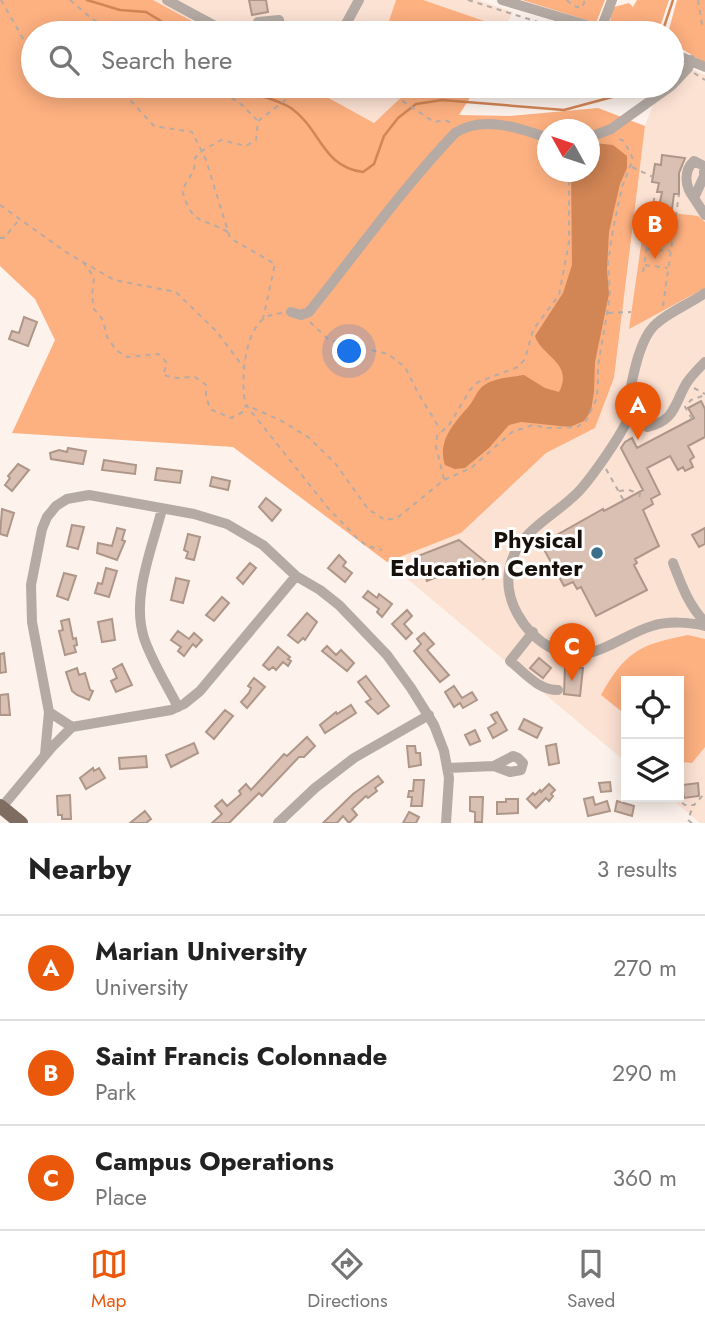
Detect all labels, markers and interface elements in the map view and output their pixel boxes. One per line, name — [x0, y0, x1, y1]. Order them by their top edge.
search box — [21, 21, 684, 98]
icon: search — [45, 41, 83, 79]
text: Search here — [101, 41, 233, 79]
north arrow — [537, 119, 600, 182]
pin: B — [632, 201, 678, 259]
your location — [332, 334, 366, 368]
pin: A — [615, 382, 661, 440]
place label: Physical Education Center — [390, 522, 583, 585]
marker: Physical Education Center — [589, 545, 605, 561]
pin: C — [549, 623, 595, 681]
map controls — [621, 676, 684, 802]
button: locate — [621, 676, 684, 739]
button: layers — [621, 739, 684, 802]
text: Nearby — [28, 847, 131, 890]
text: 3 results — [597, 852, 677, 886]
text: Marian University — [95, 932, 307, 970]
text: A — [43, 951, 59, 985]
text: 270 m — [613, 951, 677, 985]
text: University — [95, 970, 188, 1004]
text: Saint Francis Colonnade — [95, 1037, 387, 1075]
text: B — [43, 1056, 59, 1090]
text: 290 m — [612, 1056, 677, 1090]
text: Park — [95, 1075, 136, 1109]
text: Campus Operations — [95, 1142, 334, 1180]
text: C — [43, 1161, 59, 1195]
text: 360 m — [613, 1161, 677, 1195]
text: Place — [95, 1180, 147, 1214]
tab: Map — [90, 1245, 128, 1314]
tab: Directions — [307, 1245, 388, 1314]
tab: Saved — [567, 1245, 615, 1314]

